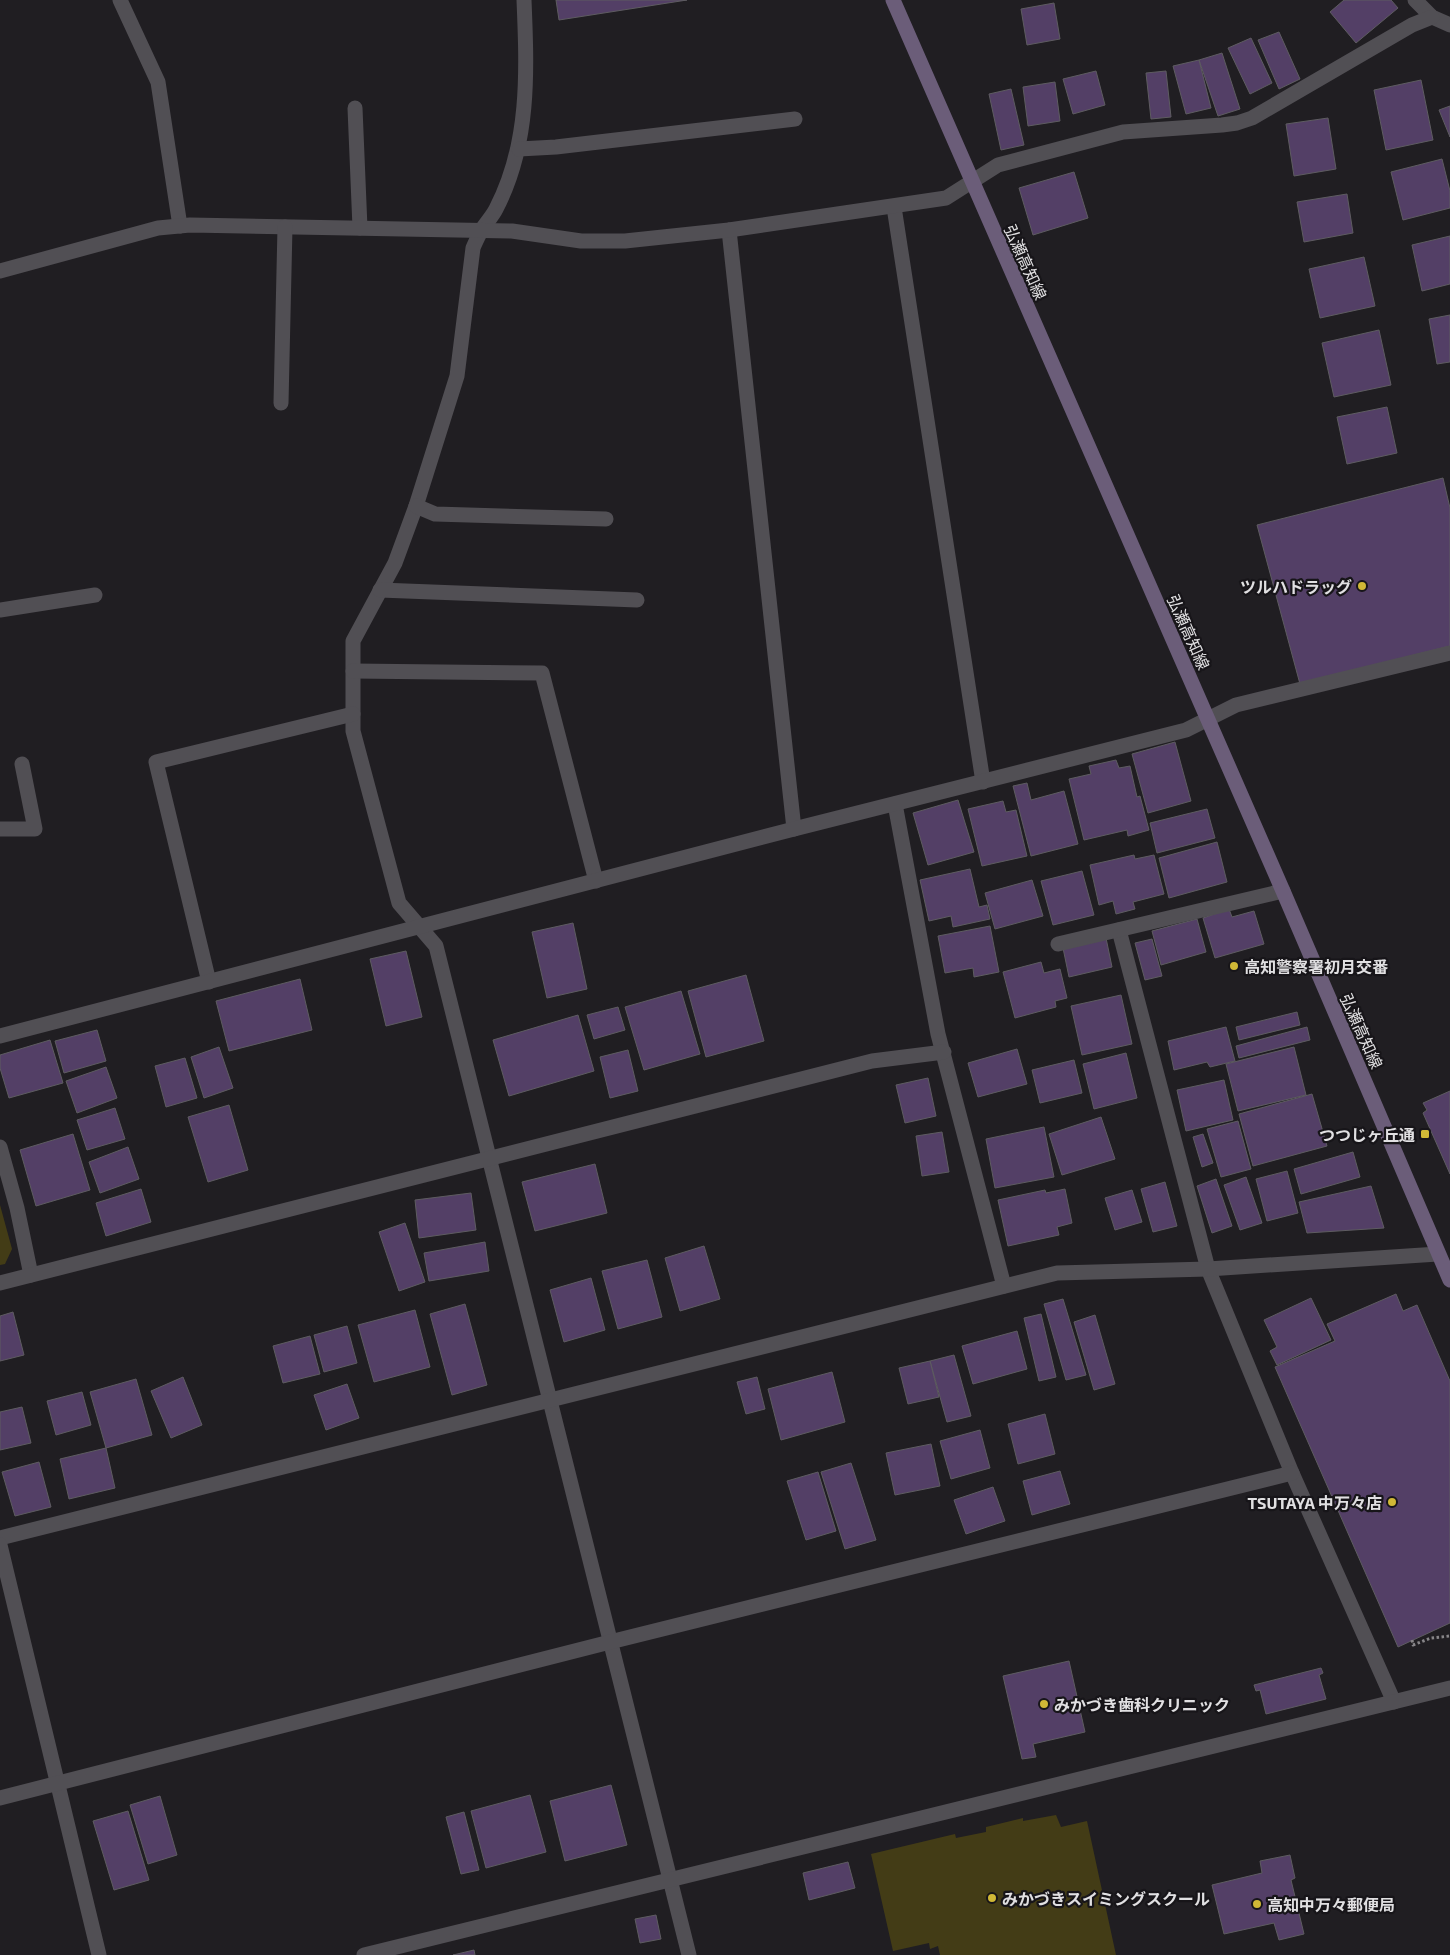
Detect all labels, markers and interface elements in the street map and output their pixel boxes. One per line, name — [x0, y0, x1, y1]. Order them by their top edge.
street label: 弘瀬高知線 — [1001, 222, 1051, 302]
place label: ツルハドラッグ — [1240, 577, 1352, 596]
marker: ツルハドラッグ — [1356, 580, 1368, 592]
street label: 弘瀬高知線 — [1164, 592, 1214, 672]
place label: 高知警察署初月交番 — [1244, 957, 1388, 976]
marker: 高知警察署初月交番 — [1228, 960, 1240, 972]
street label: 弘瀬高知線 — [1337, 991, 1387, 1071]
place label: つつじヶ丘通 — [1319, 1125, 1415, 1144]
marker: つつじヶ丘通 — [1419, 1128, 1431, 1140]
place label: TSUTAYA 中万々店 — [1247, 1493, 1382, 1512]
marker: TSUTAYA 中万々店 — [1386, 1496, 1398, 1508]
place label: みかづき歯科クリニック — [1054, 1695, 1230, 1714]
marker: みかづき歯科クリニック — [1038, 1698, 1050, 1710]
place label: みかづきスイミングスクール — [1002, 1889, 1210, 1908]
marker: みかづきスイミングスクール — [986, 1892, 998, 1904]
place label: 高知中万々郵便局 — [1267, 1895, 1395, 1914]
marker: 高知中万々郵便局 — [1251, 1898, 1263, 1910]

